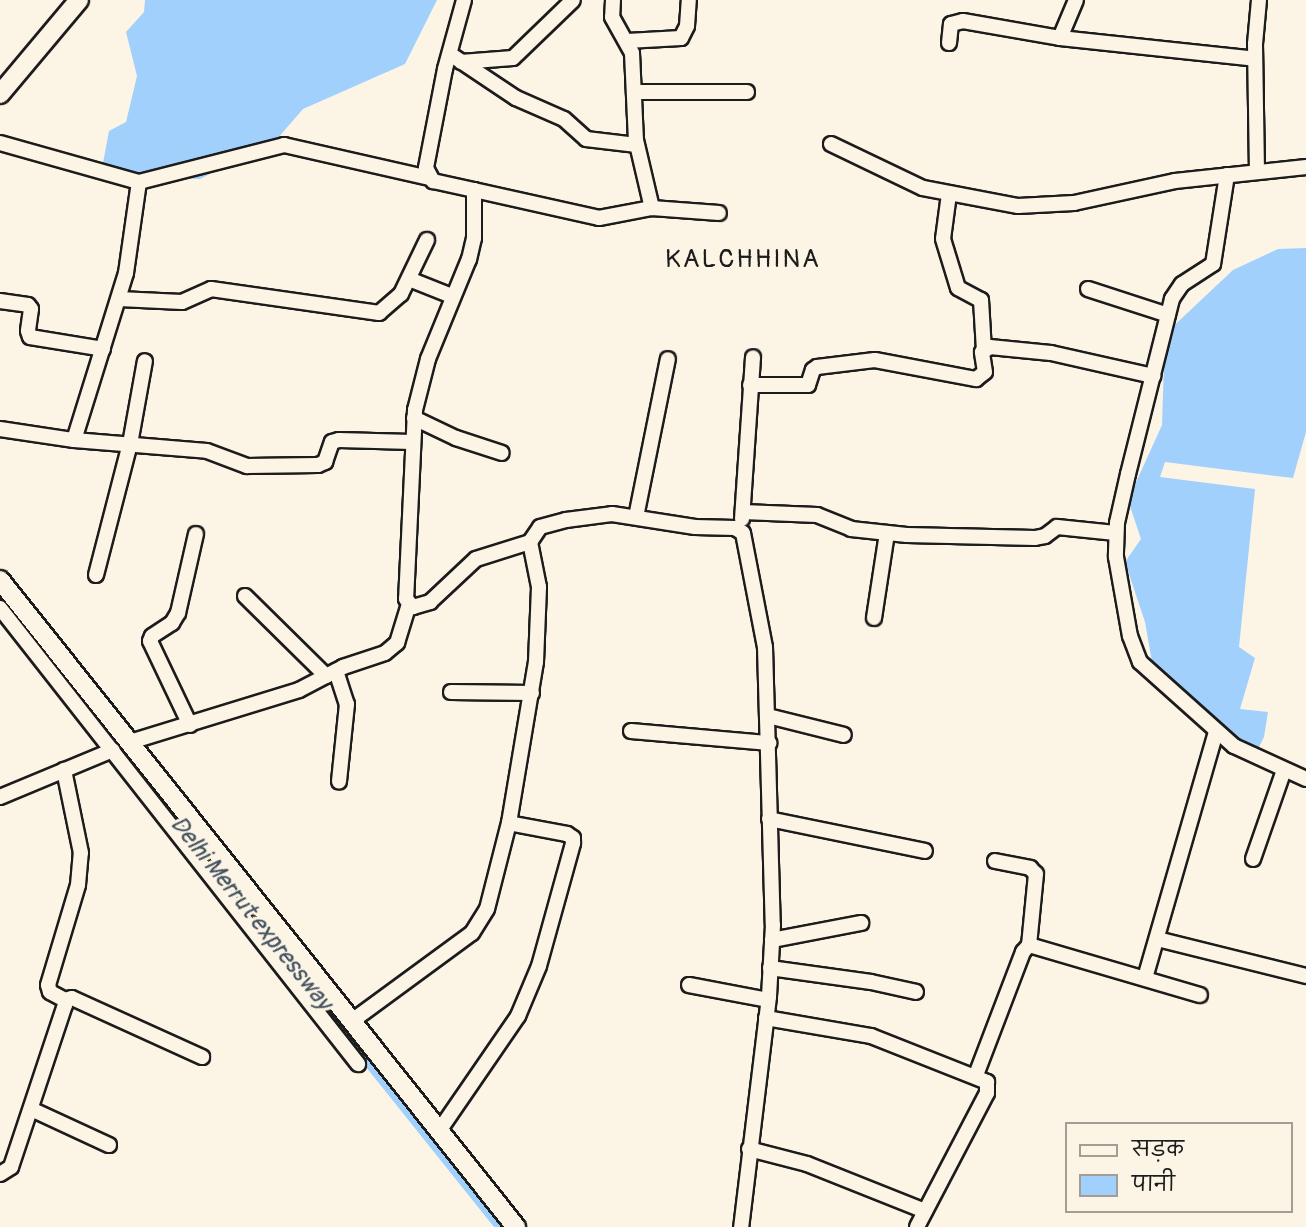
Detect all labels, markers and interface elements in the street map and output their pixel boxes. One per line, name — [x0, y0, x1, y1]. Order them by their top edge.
district label: KALCHHINA — [666, 244, 820, 276]
water label: Delhi Merrut expressway — [164, 810, 338, 1016]
legend — [1064, 1122, 1292, 1213]
text: सड़क — [1132, 1136, 1184, 1163]
text: पानी — [1132, 1171, 1175, 1198]

